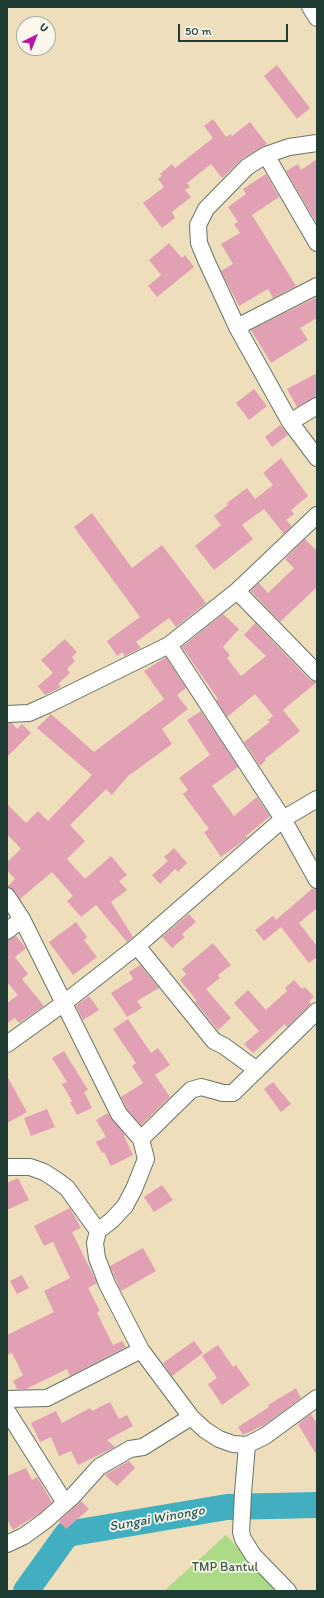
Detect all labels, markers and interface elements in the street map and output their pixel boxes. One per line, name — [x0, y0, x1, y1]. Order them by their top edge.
north arrow — [16, 16, 56, 56]
scale bar — [180, 16, 290, 42]
text: U — [37, 20, 51, 35]
text: 50 m — [185, 24, 211, 38]
water label: Sungai Winongo — [108, 1502, 206, 1536]
park label: TMP Bantul — [192, 1560, 258, 1576]

